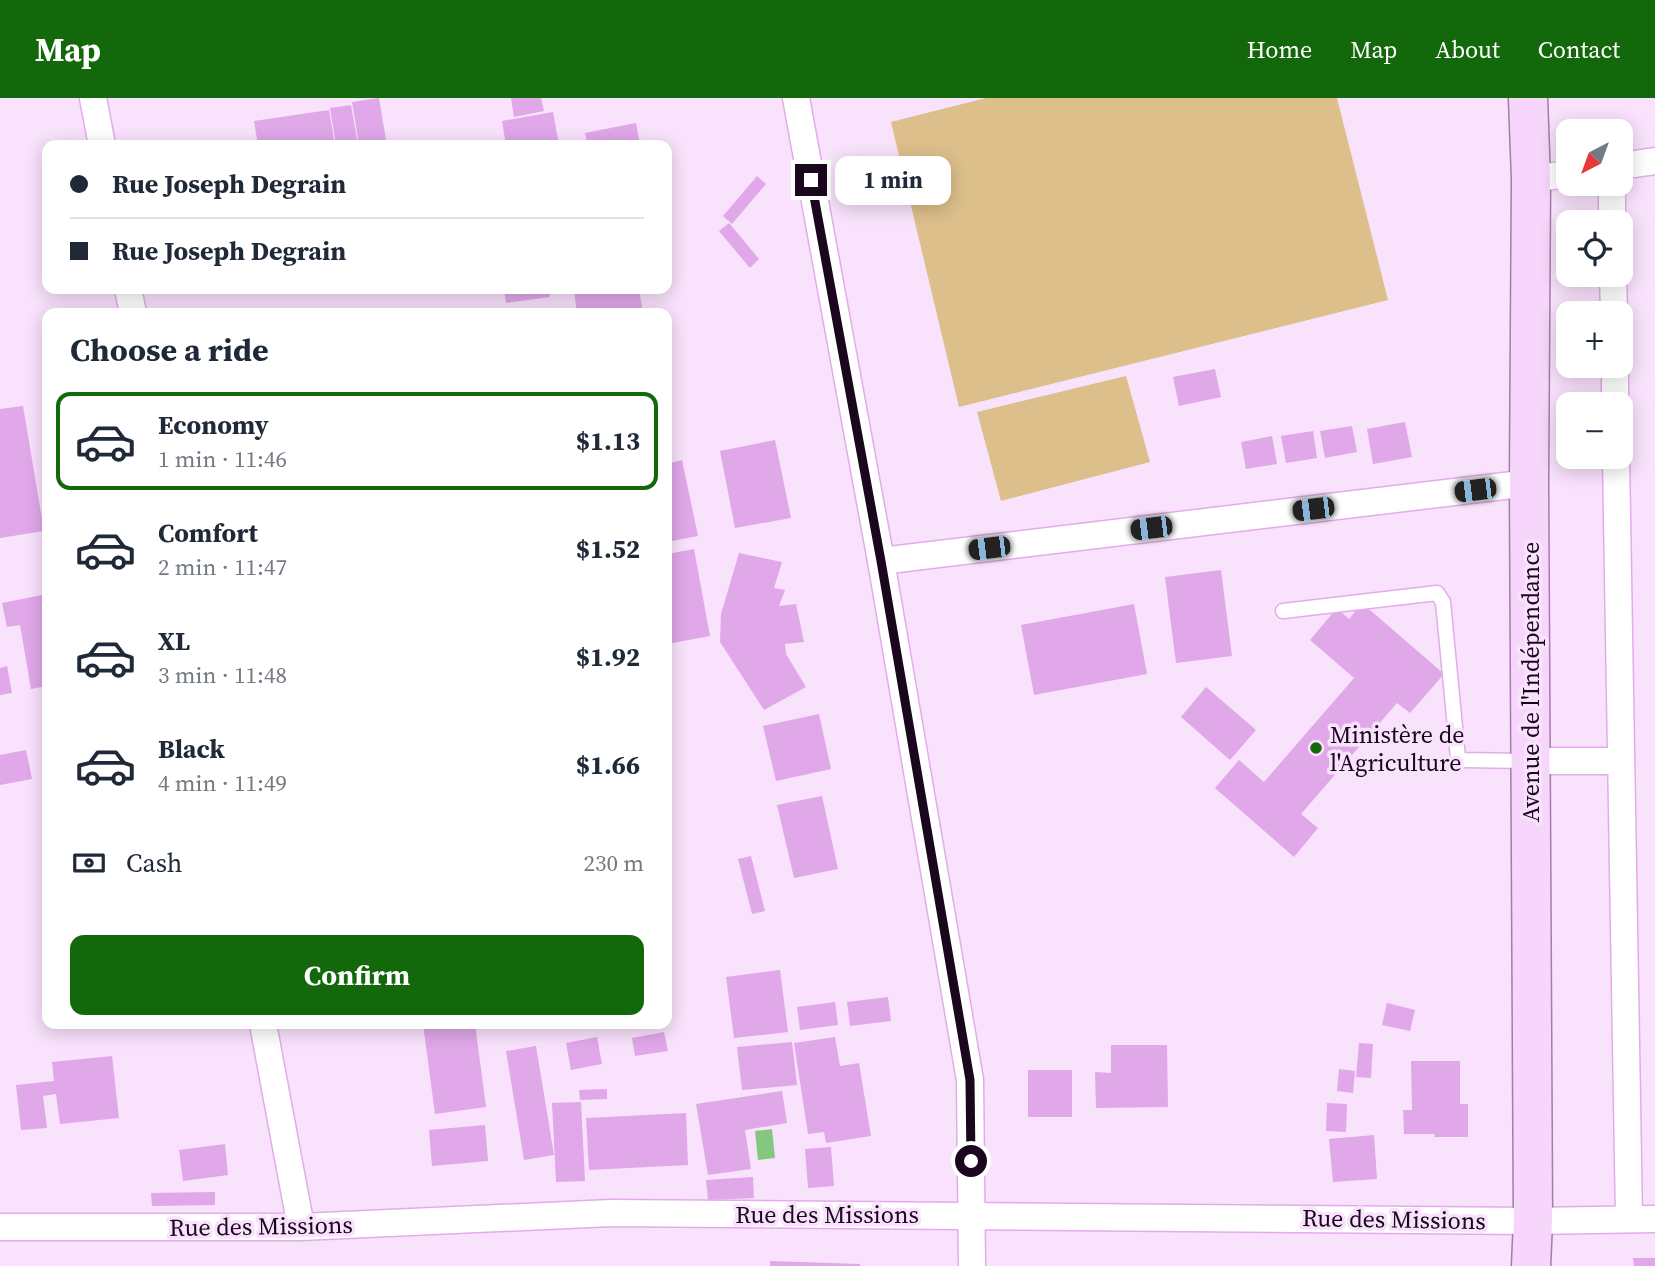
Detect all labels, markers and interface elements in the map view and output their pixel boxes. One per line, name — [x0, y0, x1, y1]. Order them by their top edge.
text: Map — [35, 27, 101, 72]
text: Home — [1247, 33, 1312, 66]
text: Map — [1350, 33, 1397, 66]
text: About — [1435, 33, 1500, 66]
text: Contact — [1538, 33, 1620, 66]
north arrow — [1556, 119, 1633, 196]
map controls — [1556, 119, 1633, 469]
callout: 1 min — [836, 155, 951, 204]
route end — [795, 164, 827, 196]
text: 1 min — [863, 164, 923, 196]
text: Rue Joseph Degrain — [112, 166, 346, 202]
button: locate — [1556, 210, 1633, 287]
text: Rue Joseph Degrain — [112, 233, 346, 269]
button: + — [1556, 301, 1633, 378]
text: Choose a ride — [70, 328, 269, 372]
button: − — [1556, 392, 1633, 469]
text: Economy — [158, 407, 269, 443]
icon: car — [74, 410, 137, 473]
text: $1.13 — [576, 423, 640, 459]
text: 1 min · 11:46 — [158, 443, 287, 475]
car — [1453, 477, 1498, 503]
car — [1291, 496, 1336, 522]
text: Comfort — [158, 515, 258, 551]
car — [1129, 515, 1174, 541]
icon: car — [74, 518, 137, 581]
text: $1.52 — [576, 531, 640, 567]
car — [967, 535, 1012, 561]
street label: Avenue de l'Indépendance — [1514, 542, 1547, 822]
text: 2 min · 11:47 — [158, 551, 287, 583]
text: XL — [158, 623, 190, 659]
icon: car — [74, 626, 137, 689]
text: $1.92 — [576, 639, 640, 675]
text: 3 min · 11:48 — [158, 659, 287, 691]
place label: Ministère de l'Agriculture — [1330, 718, 1465, 779]
text: Black — [158, 731, 225, 767]
icon: car — [74, 734, 137, 797]
marker: Ministère de l'Agriculture — [1308, 740, 1324, 756]
text: $1.66 — [576, 747, 640, 783]
text: 4 min · 11:49 — [158, 767, 287, 799]
icon: cash — [70, 844, 108, 882]
text: Cash — [126, 845, 182, 881]
text: 230 m — [583, 847, 644, 879]
button: Confirm — [70, 935, 644, 1015]
route start — [955, 1145, 987, 1177]
street label: Rue des Missions — [735, 1198, 919, 1231]
street label: Rue des Missions — [1302, 1201, 1486, 1237]
street label: Rue des Missions — [169, 1208, 353, 1244]

